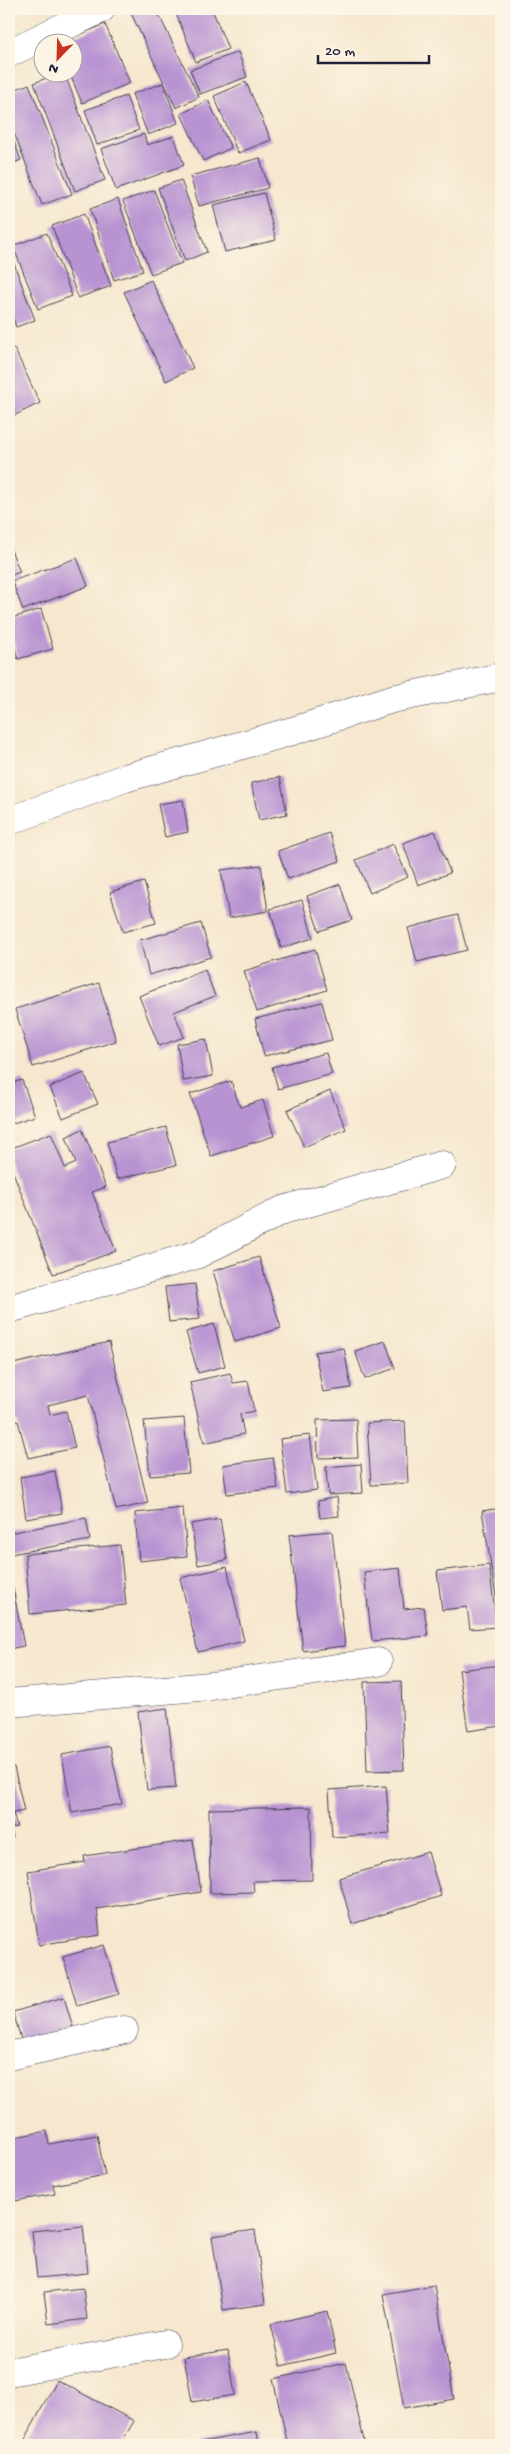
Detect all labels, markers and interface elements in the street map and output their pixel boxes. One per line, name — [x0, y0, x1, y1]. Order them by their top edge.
north arrow — [32, 32, 82, 82]
scale bar — [318, 32, 429, 64]
text: 20 m — [325, 43, 355, 61]
text: N — [46, 58, 61, 77]

